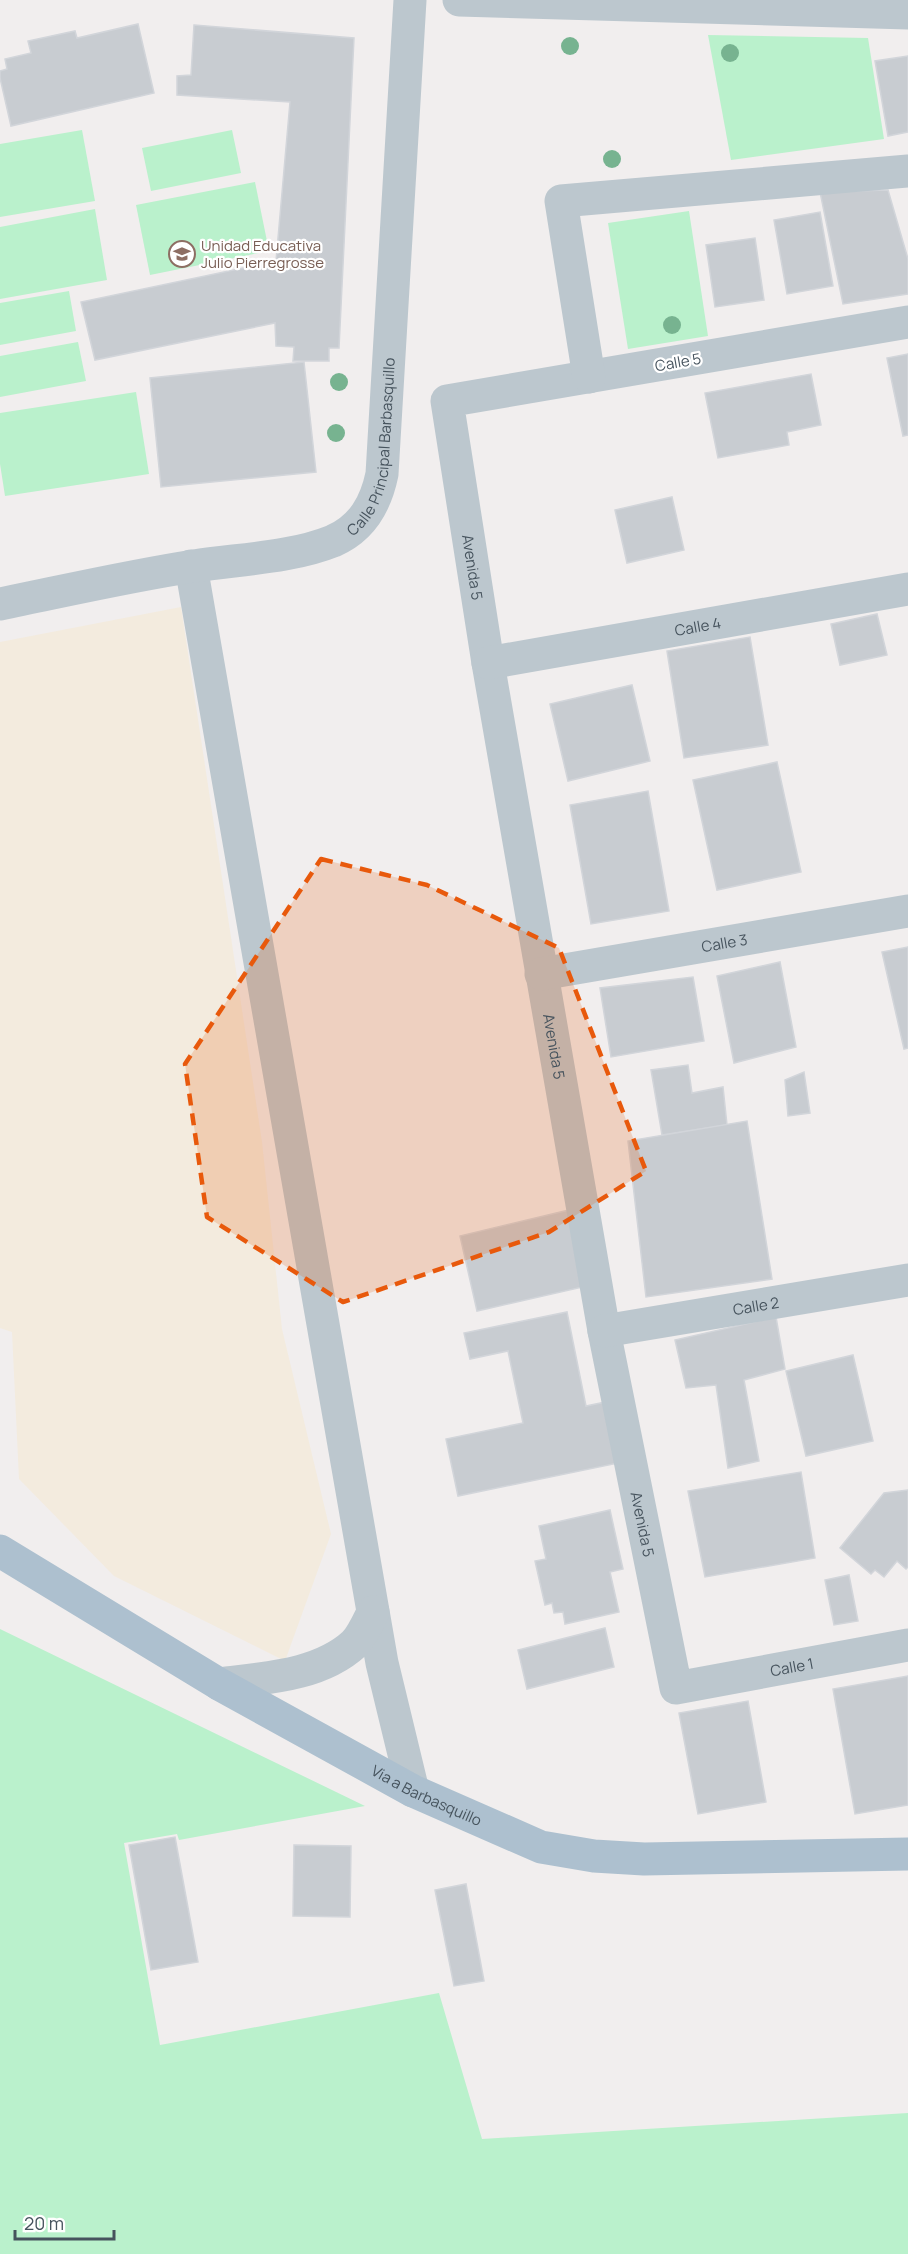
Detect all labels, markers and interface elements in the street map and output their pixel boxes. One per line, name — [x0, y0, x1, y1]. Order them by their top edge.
place label: Unidad Educativa Julio Pierregrosse — [201, 235, 324, 273]
school or university icon: Unidad Educativa Julio Pierregrosse — [167, 239, 197, 269]
street label: Calle 5 — [653, 348, 703, 376]
street label: Calle Principal Barbasquillo — [342, 357, 399, 540]
street label: Avenida 5 — [458, 533, 489, 602]
street label: Calle 4 — [673, 612, 723, 640]
street label: Calle 3 — [700, 928, 749, 957]
street label: Avenida 5 — [539, 1012, 571, 1081]
street label: Calle 2 — [731, 1291, 781, 1320]
street label: Avenida 5 — [626, 1490, 660, 1559]
street label: Calle 1 — [769, 1652, 815, 1681]
street label: Via a Barbasquillo — [368, 1760, 485, 1830]
scale bar — [15, 2203, 114, 2241]
text: 20 m — [24, 2211, 64, 2235]

